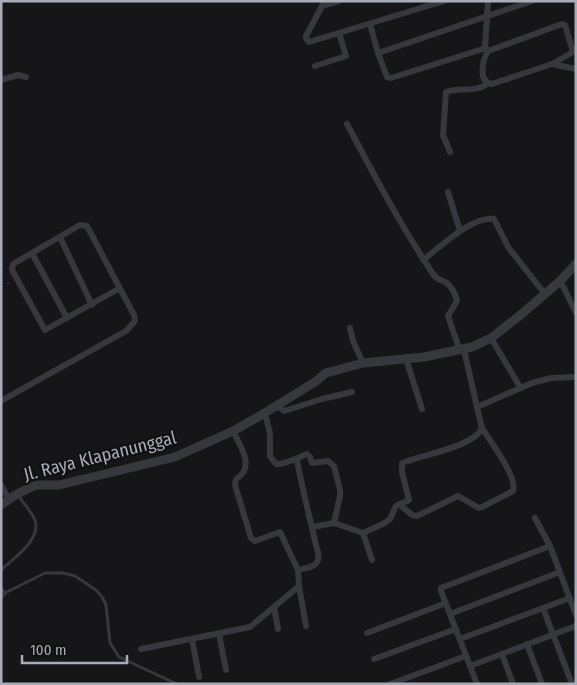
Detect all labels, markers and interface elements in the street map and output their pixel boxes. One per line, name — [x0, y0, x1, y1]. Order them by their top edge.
street label: Jl. Raya Klapanunggal — [21, 426, 179, 486]
scale bar — [22, 632, 128, 664]
text: 100 m — [30, 641, 67, 659]

